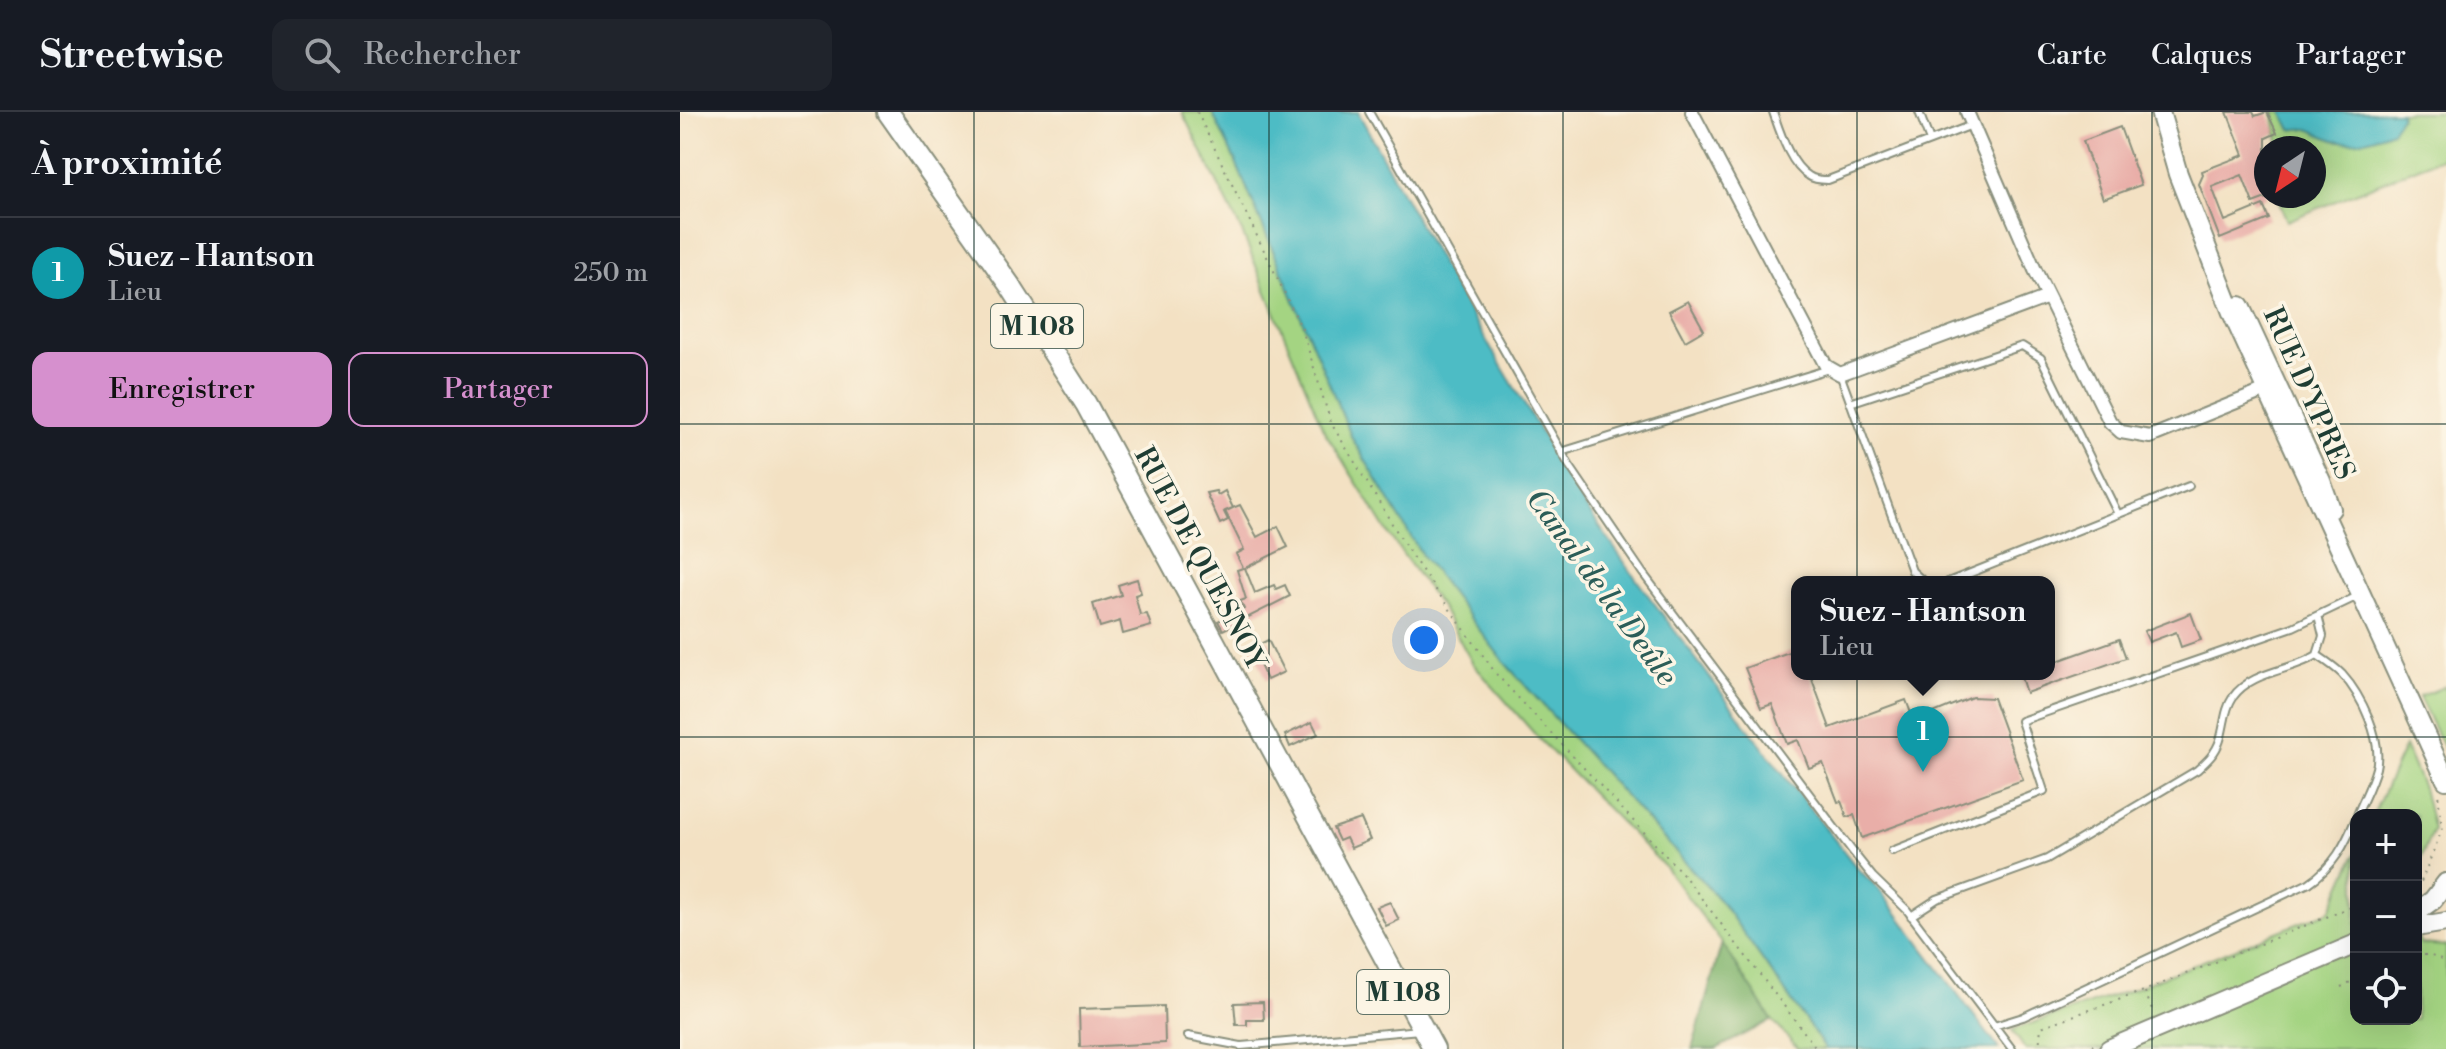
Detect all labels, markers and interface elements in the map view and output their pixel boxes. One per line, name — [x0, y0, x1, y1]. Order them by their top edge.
search box — [272, 19, 832, 91]
text: Streetwise — [40, 32, 224, 79]
icon: search — [300, 33, 344, 77]
text: Rechercher — [364, 36, 521, 74]
text: Carte — [2037, 38, 2107, 73]
text: Calques — [2151, 38, 2252, 73]
text: Partager — [2296, 38, 2406, 73]
north arrow — [2254, 136, 2326, 208]
text: À proximité — [32, 143, 222, 185]
text: Suez - Hantson — [108, 238, 314, 276]
text: 1 — [52, 257, 64, 289]
text: 250 m — [573, 257, 648, 289]
text: Lieu — [108, 276, 162, 308]
street label: RUE D'YPRES — [2255, 302, 2362, 485]
road number: M 108 — [991, 304, 1083, 348]
button: Enregistrer — [32, 352, 332, 427]
button: Partager — [348, 352, 648, 427]
street label: RUE DE QUESNOY — [1126, 441, 1274, 678]
water label: Canal de la Deûle — [1517, 482, 1685, 693]
popup — [1791, 576, 2055, 680]
text: Suez - Hantson — [1820, 593, 2026, 631]
your location — [1404, 620, 1444, 660]
text: Lieu — [1820, 631, 1874, 663]
pin: 1 — [1897, 706, 1949, 772]
map controls — [2350, 809, 2422, 1025]
button: + — [2350, 809, 2422, 881]
button: − — [2350, 881, 2422, 953]
button: locate — [2350, 953, 2422, 1025]
road number: M 108 — [1357, 970, 1449, 1014]

